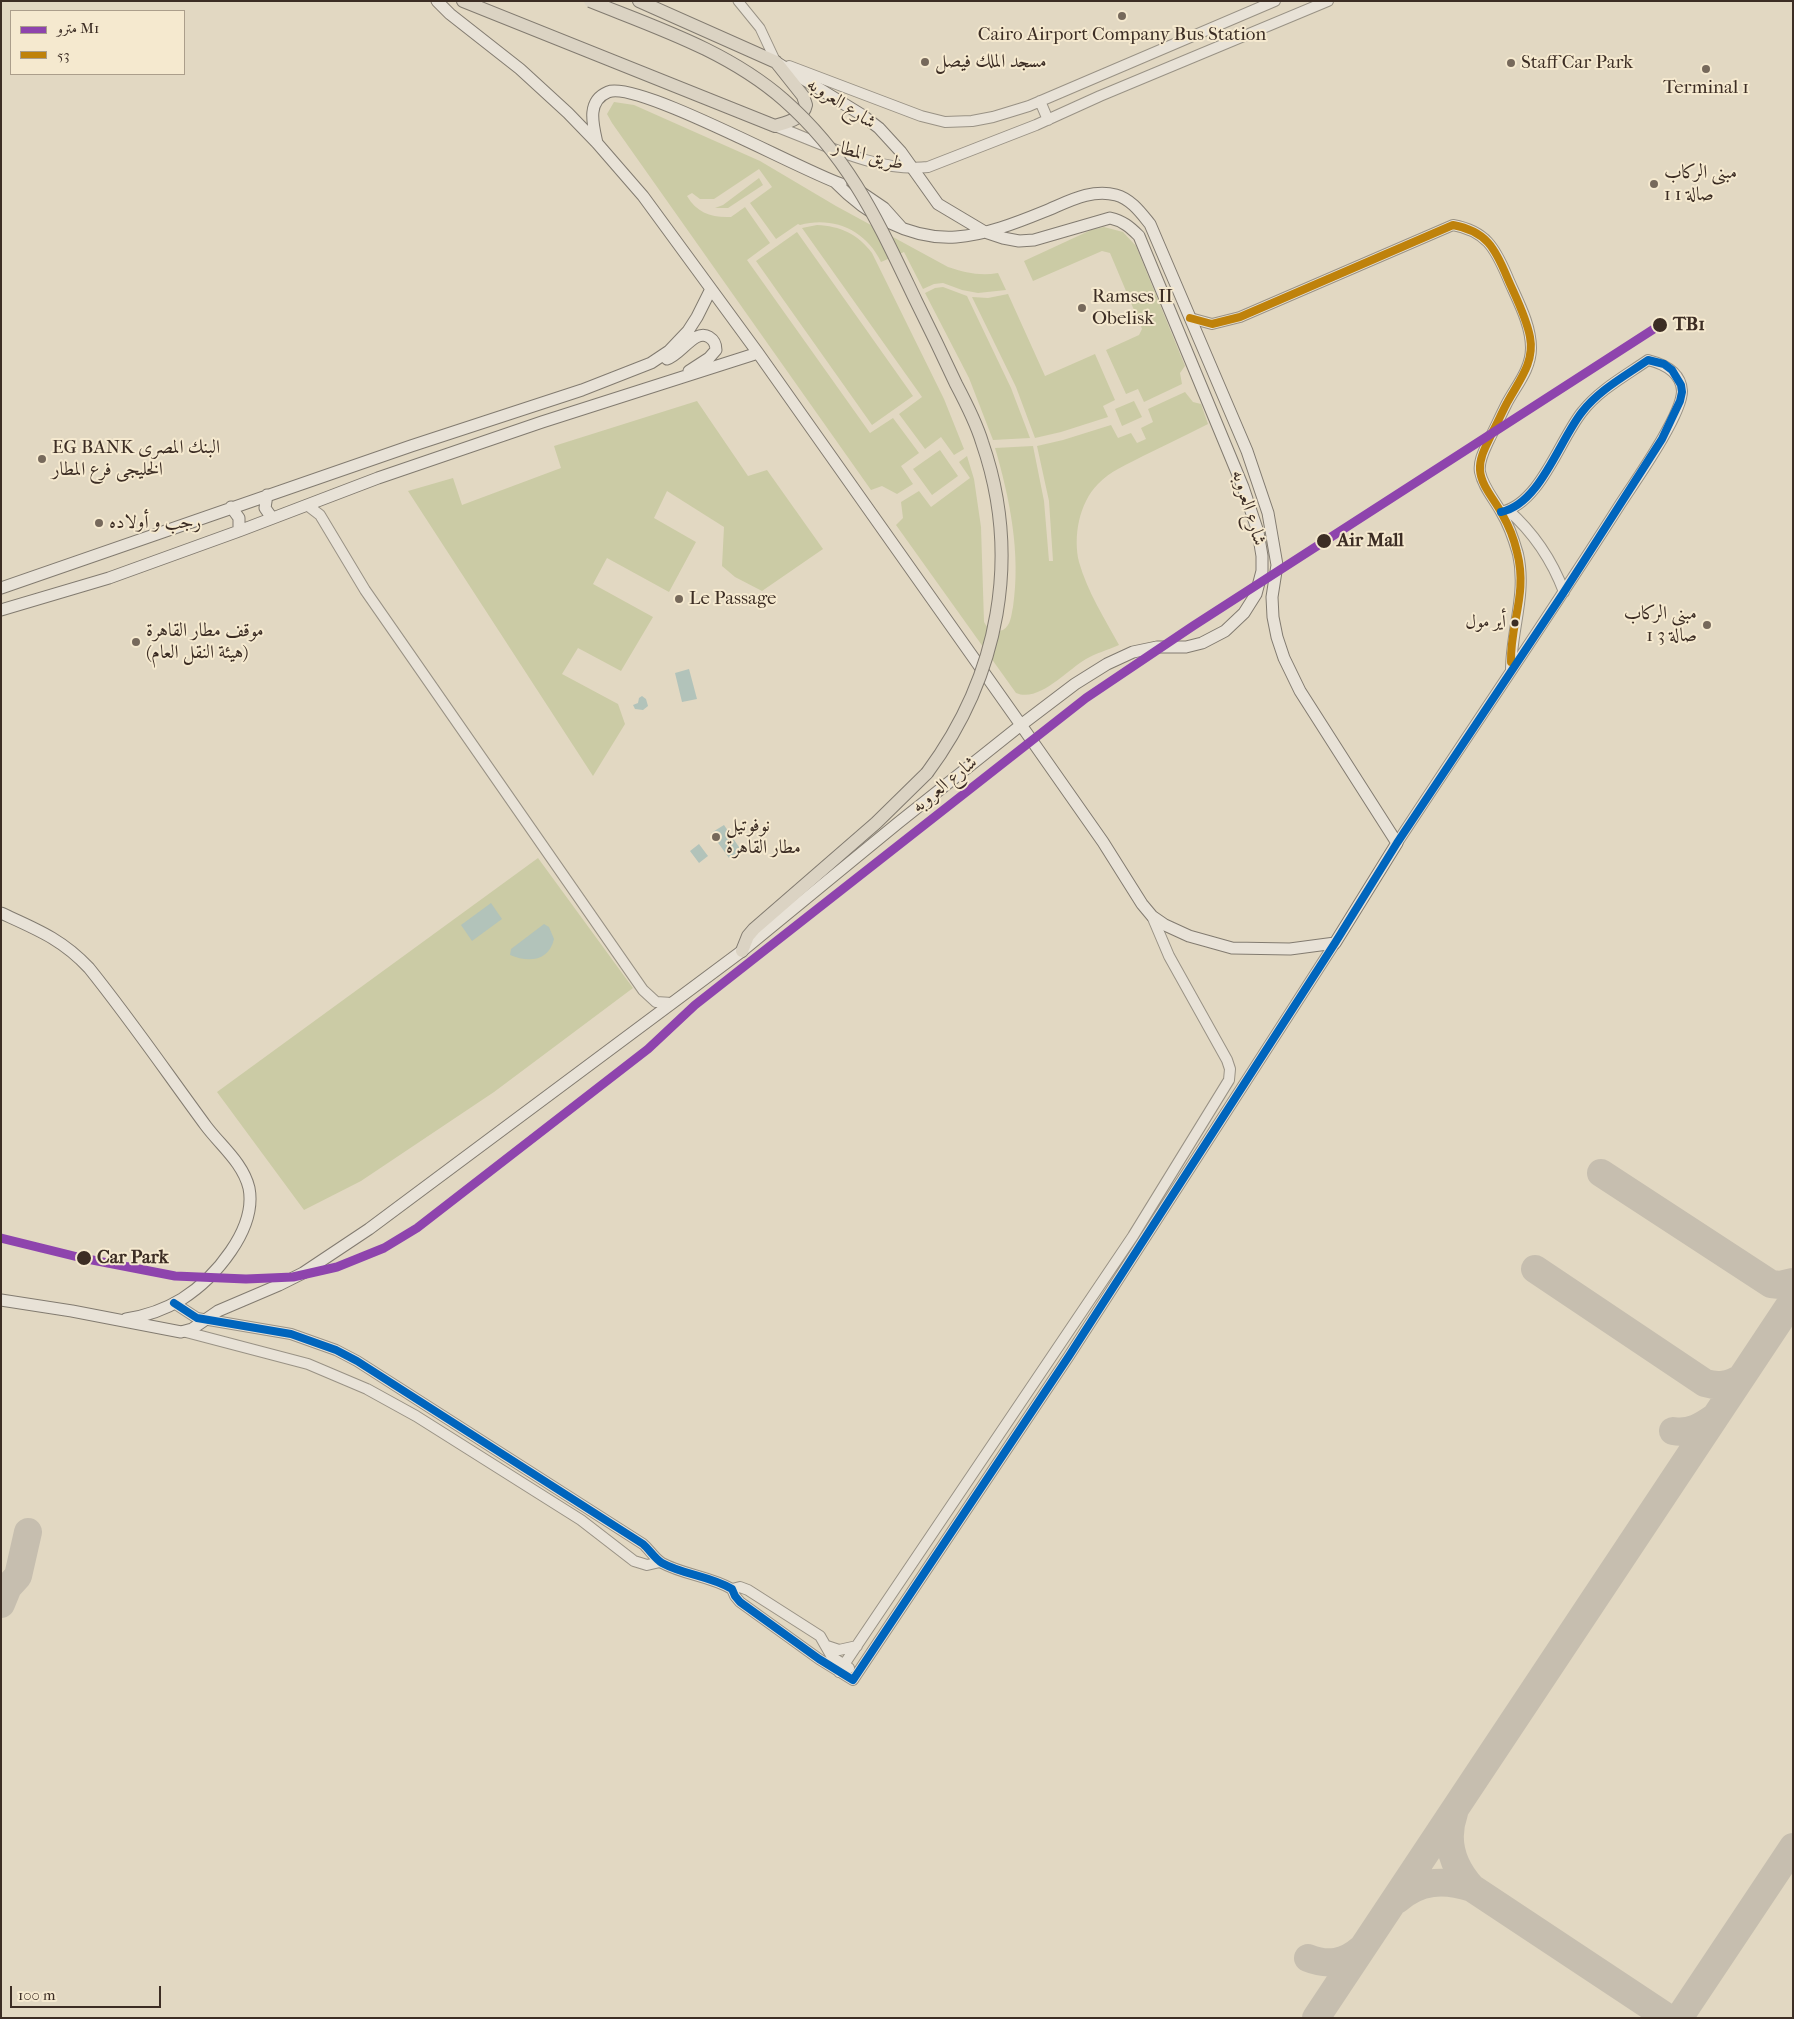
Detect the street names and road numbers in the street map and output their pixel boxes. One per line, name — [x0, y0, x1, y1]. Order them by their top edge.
street label: شارع العروبه — [802, 73, 880, 135]
street label: طريق المطار — [830, 136, 906, 176]
street label: شارع العروبه — [1226, 467, 1270, 549]
street label: شارع العروبه — [908, 752, 982, 818]

